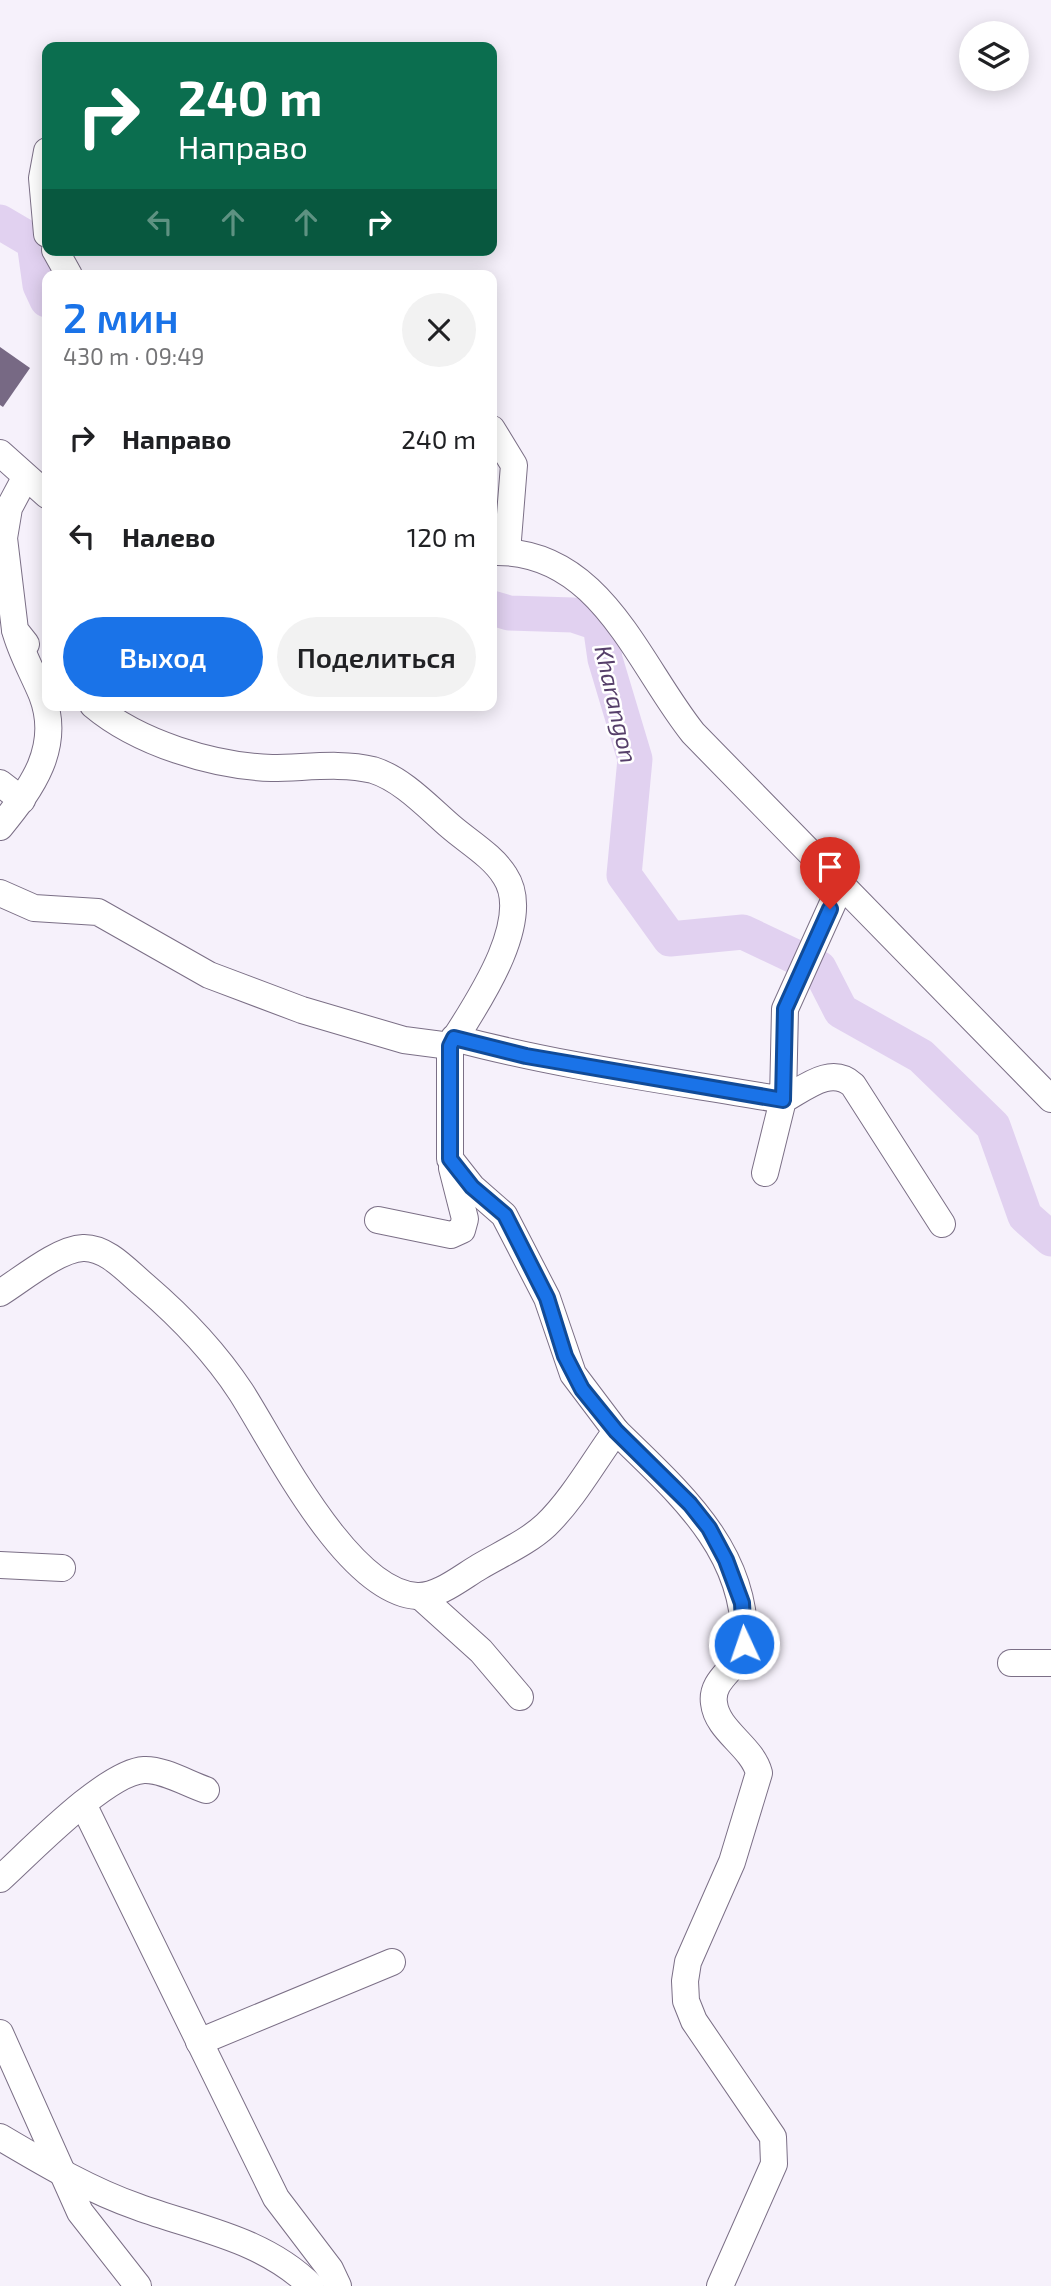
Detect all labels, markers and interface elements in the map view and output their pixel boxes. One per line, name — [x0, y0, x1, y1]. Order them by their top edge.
map controls — [959, 21, 1029, 91]
button: layers — [959, 21, 1029, 91]
text: 240 m — [178, 67, 322, 126]
icon: right — [63, 70, 154, 161]
text: Направо — [178, 127, 308, 165]
icon: left — [141, 203, 179, 241]
icon: ahead — [214, 203, 252, 241]
icon: ahead — [287, 203, 325, 241]
icon: right — [360, 203, 398, 241]
text: 2 мин — [63, 291, 179, 341]
button: close — [402, 293, 476, 367]
text: 430 m · 09:49 — [63, 342, 205, 370]
icon: right — [63, 419, 101, 457]
text: Направо — [122, 423, 231, 454]
text: 240 m — [401, 423, 476, 454]
icon: left — [63, 517, 101, 555]
text: Налево — [122, 521, 215, 552]
text: 120 m — [407, 521, 476, 552]
button: Выход — [63, 617, 263, 697]
button: Поделиться — [277, 617, 476, 697]
water label: Kharangon — [589, 642, 645, 766]
pin — [800, 837, 860, 909]
icon: arrive — [811, 848, 849, 886]
position arrow — [707, 1607, 781, 1681]

